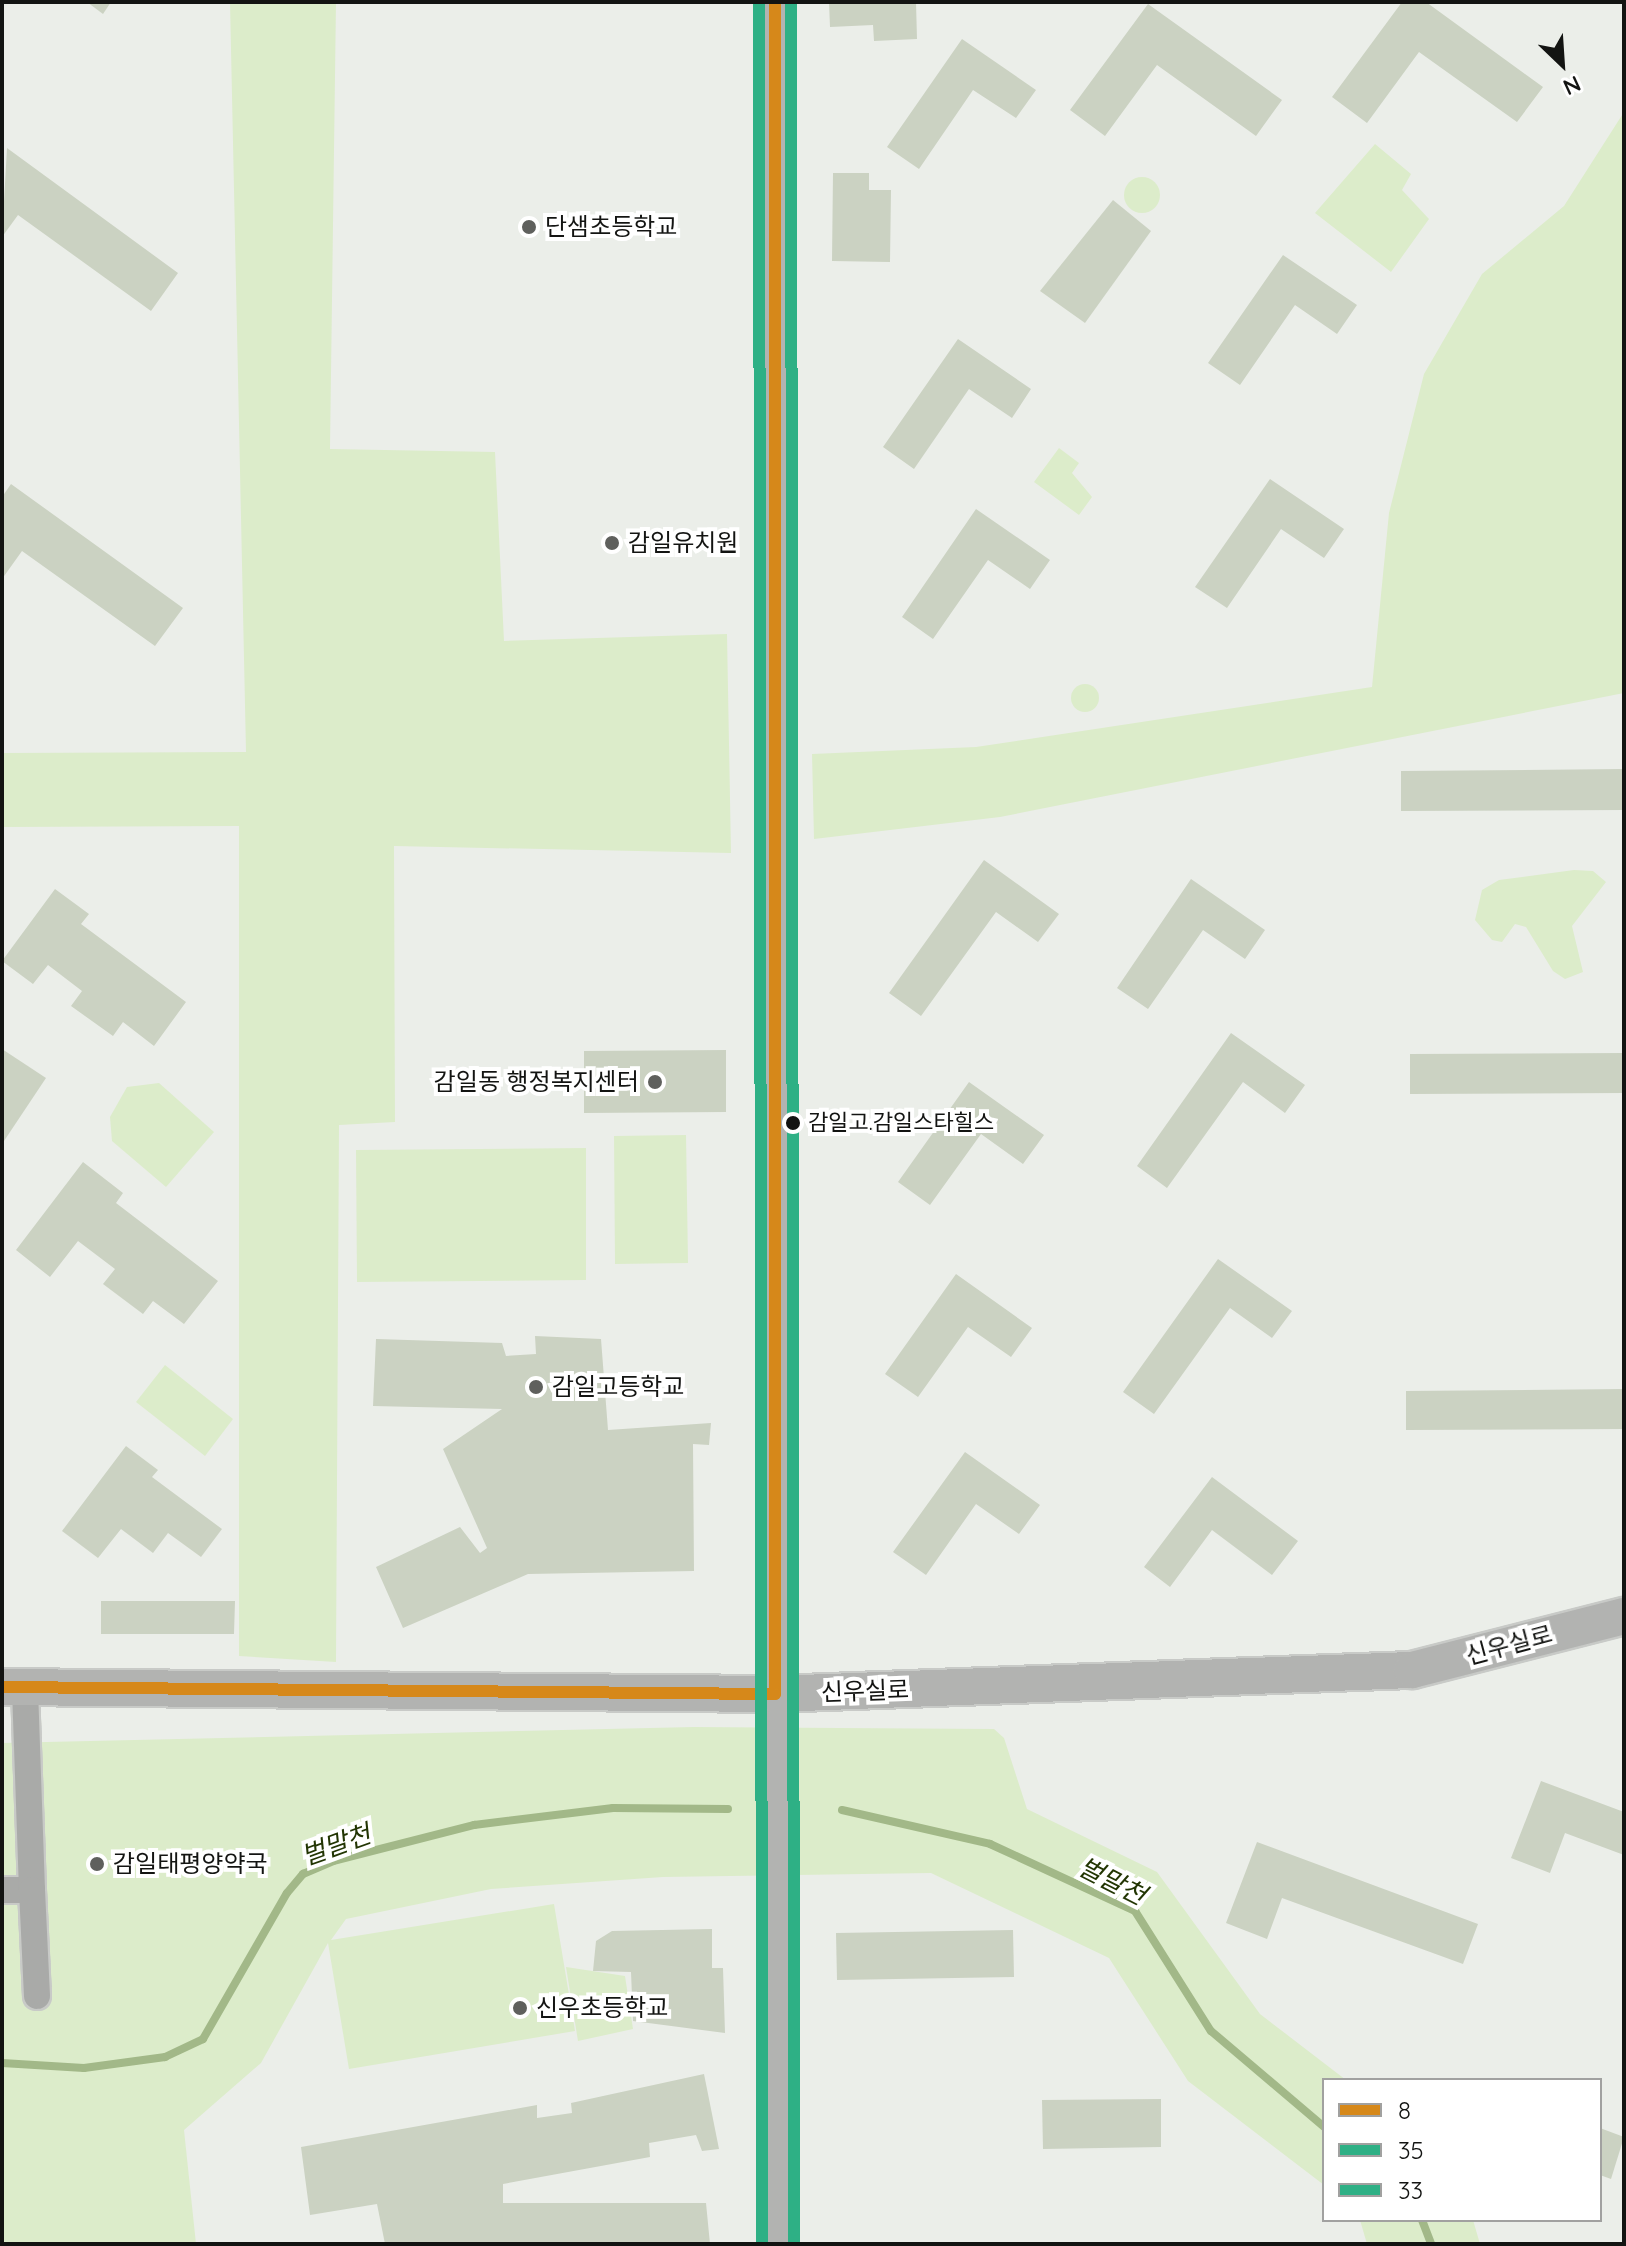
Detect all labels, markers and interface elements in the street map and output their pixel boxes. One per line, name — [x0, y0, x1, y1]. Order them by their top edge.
north arrow — [1522, 24, 1602, 104]
text: N — [1559, 70, 1585, 102]
place label: 단샘초등학교 — [545, 213, 677, 241]
marker: 단샘초등학교 — [520, 218, 538, 236]
place label: 감일유치원 — [628, 529, 738, 557]
marker: 감일유치원 — [603, 534, 621, 552]
place label: 감일동 행정복지센터 — [434, 1068, 639, 1096]
marker: 감일동 행정복지센터 — [646, 1073, 664, 1091]
place label: 감일고.감일스타힐스 — [808, 1110, 994, 1136]
marker: 감일고.감일스타힐스 — [785, 1115, 801, 1131]
place label: 감일고등학교 — [552, 1373, 684, 1401]
marker: 감일고등학교 — [527, 1378, 545, 1396]
street label: 신우실로 — [1463, 1620, 1555, 1670]
street label: 신우실로 — [820, 1675, 910, 1707]
water label: 벌말천 — [297, 1818, 375, 1872]
place label: 감일태평양약국 — [113, 1850, 268, 1878]
water label: 벌말천 — [1073, 1851, 1151, 1911]
marker: 감일태평양약국 — [88, 1855, 106, 1873]
place label: 신우초등학교 — [536, 1994, 668, 2022]
marker: 신우초등학교 — [511, 1999, 529, 2017]
legend — [1322, 2078, 1602, 2222]
text: 8 — [1398, 2095, 1411, 2125]
text: 35 — [1398, 2135, 1424, 2165]
text: 33 — [1398, 2175, 1423, 2205]

